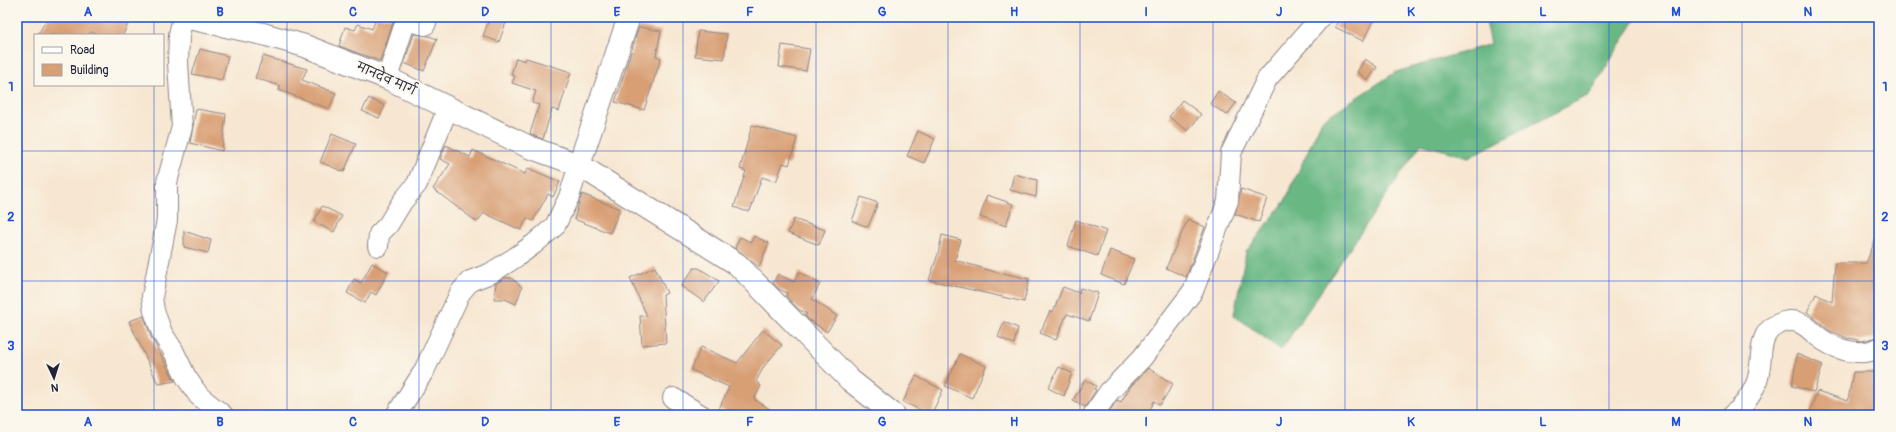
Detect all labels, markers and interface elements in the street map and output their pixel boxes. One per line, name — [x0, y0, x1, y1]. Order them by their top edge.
text: A — [84, 4, 93, 20]
text: B — [216, 4, 224, 20]
text: C — [349, 4, 357, 20]
text: D — [481, 4, 489, 20]
text: E — [614, 4, 621, 20]
text: F — [746, 4, 754, 20]
text: G — [878, 4, 887, 20]
text: H — [1010, 4, 1018, 20]
text: I — [1144, 4, 1148, 20]
text: J — [1276, 4, 1282, 20]
text: K — [1407, 4, 1415, 20]
text: L — [1539, 4, 1547, 20]
text: M — [1671, 4, 1681, 20]
text: N — [1804, 4, 1813, 20]
legend — [34, 34, 164, 86]
text: Road — [70, 43, 95, 58]
street label: मानदेव मार्ग — [353, 55, 421, 99]
text: Building — [70, 63, 109, 78]
text: 1 — [8, 79, 14, 95]
text: 1 — [1882, 79, 1888, 95]
text: 2 — [7, 209, 15, 225]
text: 2 — [1881, 209, 1889, 225]
text: 3 — [7, 338, 15, 354]
text: 3 — [1881, 338, 1889, 354]
north arrow — [34, 358, 74, 398]
text: N — [50, 381, 59, 394]
text: A — [84, 414, 93, 430]
text: B — [216, 414, 224, 430]
text: C — [349, 414, 357, 430]
text: D — [481, 414, 489, 430]
text: E — [614, 414, 621, 430]
text: F — [746, 414, 754, 430]
text: G — [878, 414, 887, 430]
text: H — [1010, 414, 1018, 430]
text: I — [1144, 414, 1148, 430]
text: J — [1276, 414, 1282, 430]
text: K — [1407, 414, 1415, 430]
text: L — [1539, 414, 1547, 430]
text: M — [1671, 414, 1681, 430]
text: N — [1804, 414, 1813, 430]

